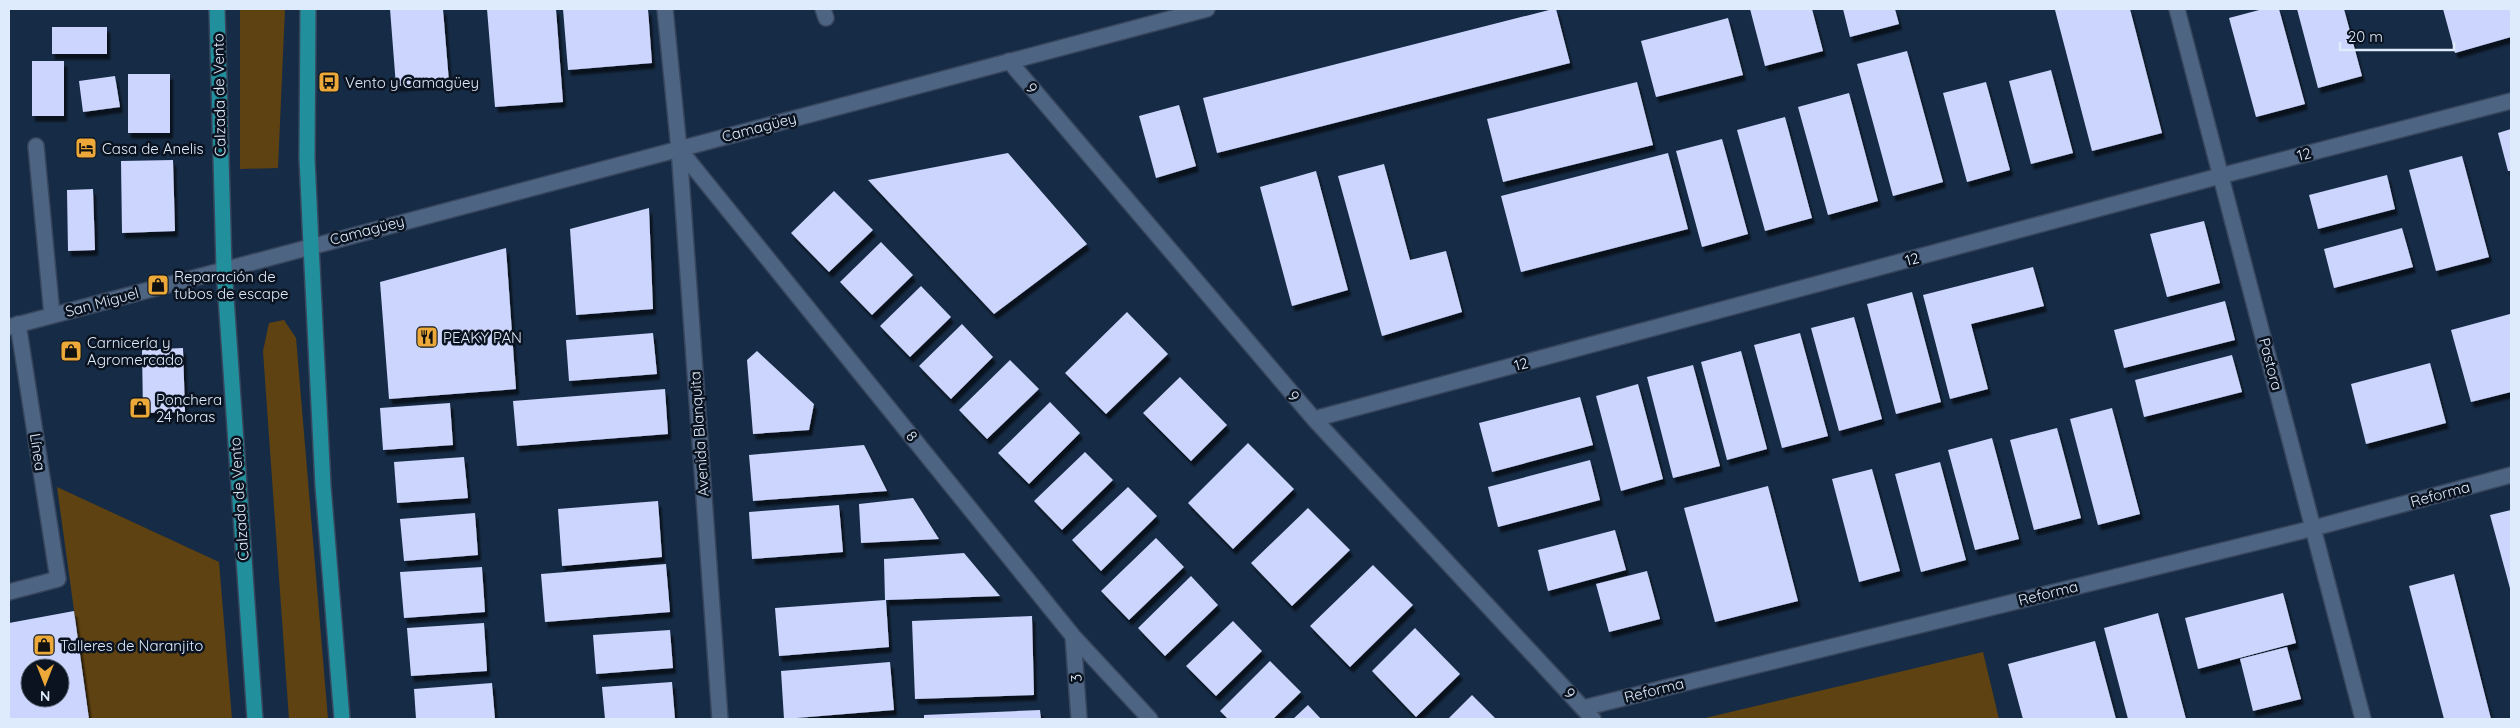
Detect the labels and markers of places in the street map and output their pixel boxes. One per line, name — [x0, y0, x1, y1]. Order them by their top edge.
bus stop icon: Vento y Camagüey — [317, 70, 341, 94]
place label: Vento y Camagüey — [345, 73, 479, 92]
hotel icon: Casa de Anelis — [74, 136, 98, 160]
place label: Casa de Anelis — [102, 139, 203, 158]
place label: Reparación de tubos de escape — [174, 267, 289, 303]
shop icon: Reparación de tubos de escape — [146, 273, 170, 297]
restaurant icon: PEAKY PAN — [415, 325, 439, 349]
place label: PEAKY PAN — [443, 328, 522, 347]
place label: Carnicería y Agromercado — [87, 333, 183, 369]
shop icon: Carnicería y Agromercado — [59, 339, 83, 363]
place label: Ponchera 24 horas — [156, 390, 222, 426]
shop icon: Ponchera 24 horas — [128, 396, 152, 420]
shop icon: Talleres de Naranjito — [32, 633, 56, 657]
place label: Talleres de Naranjito — [60, 636, 203, 655]

